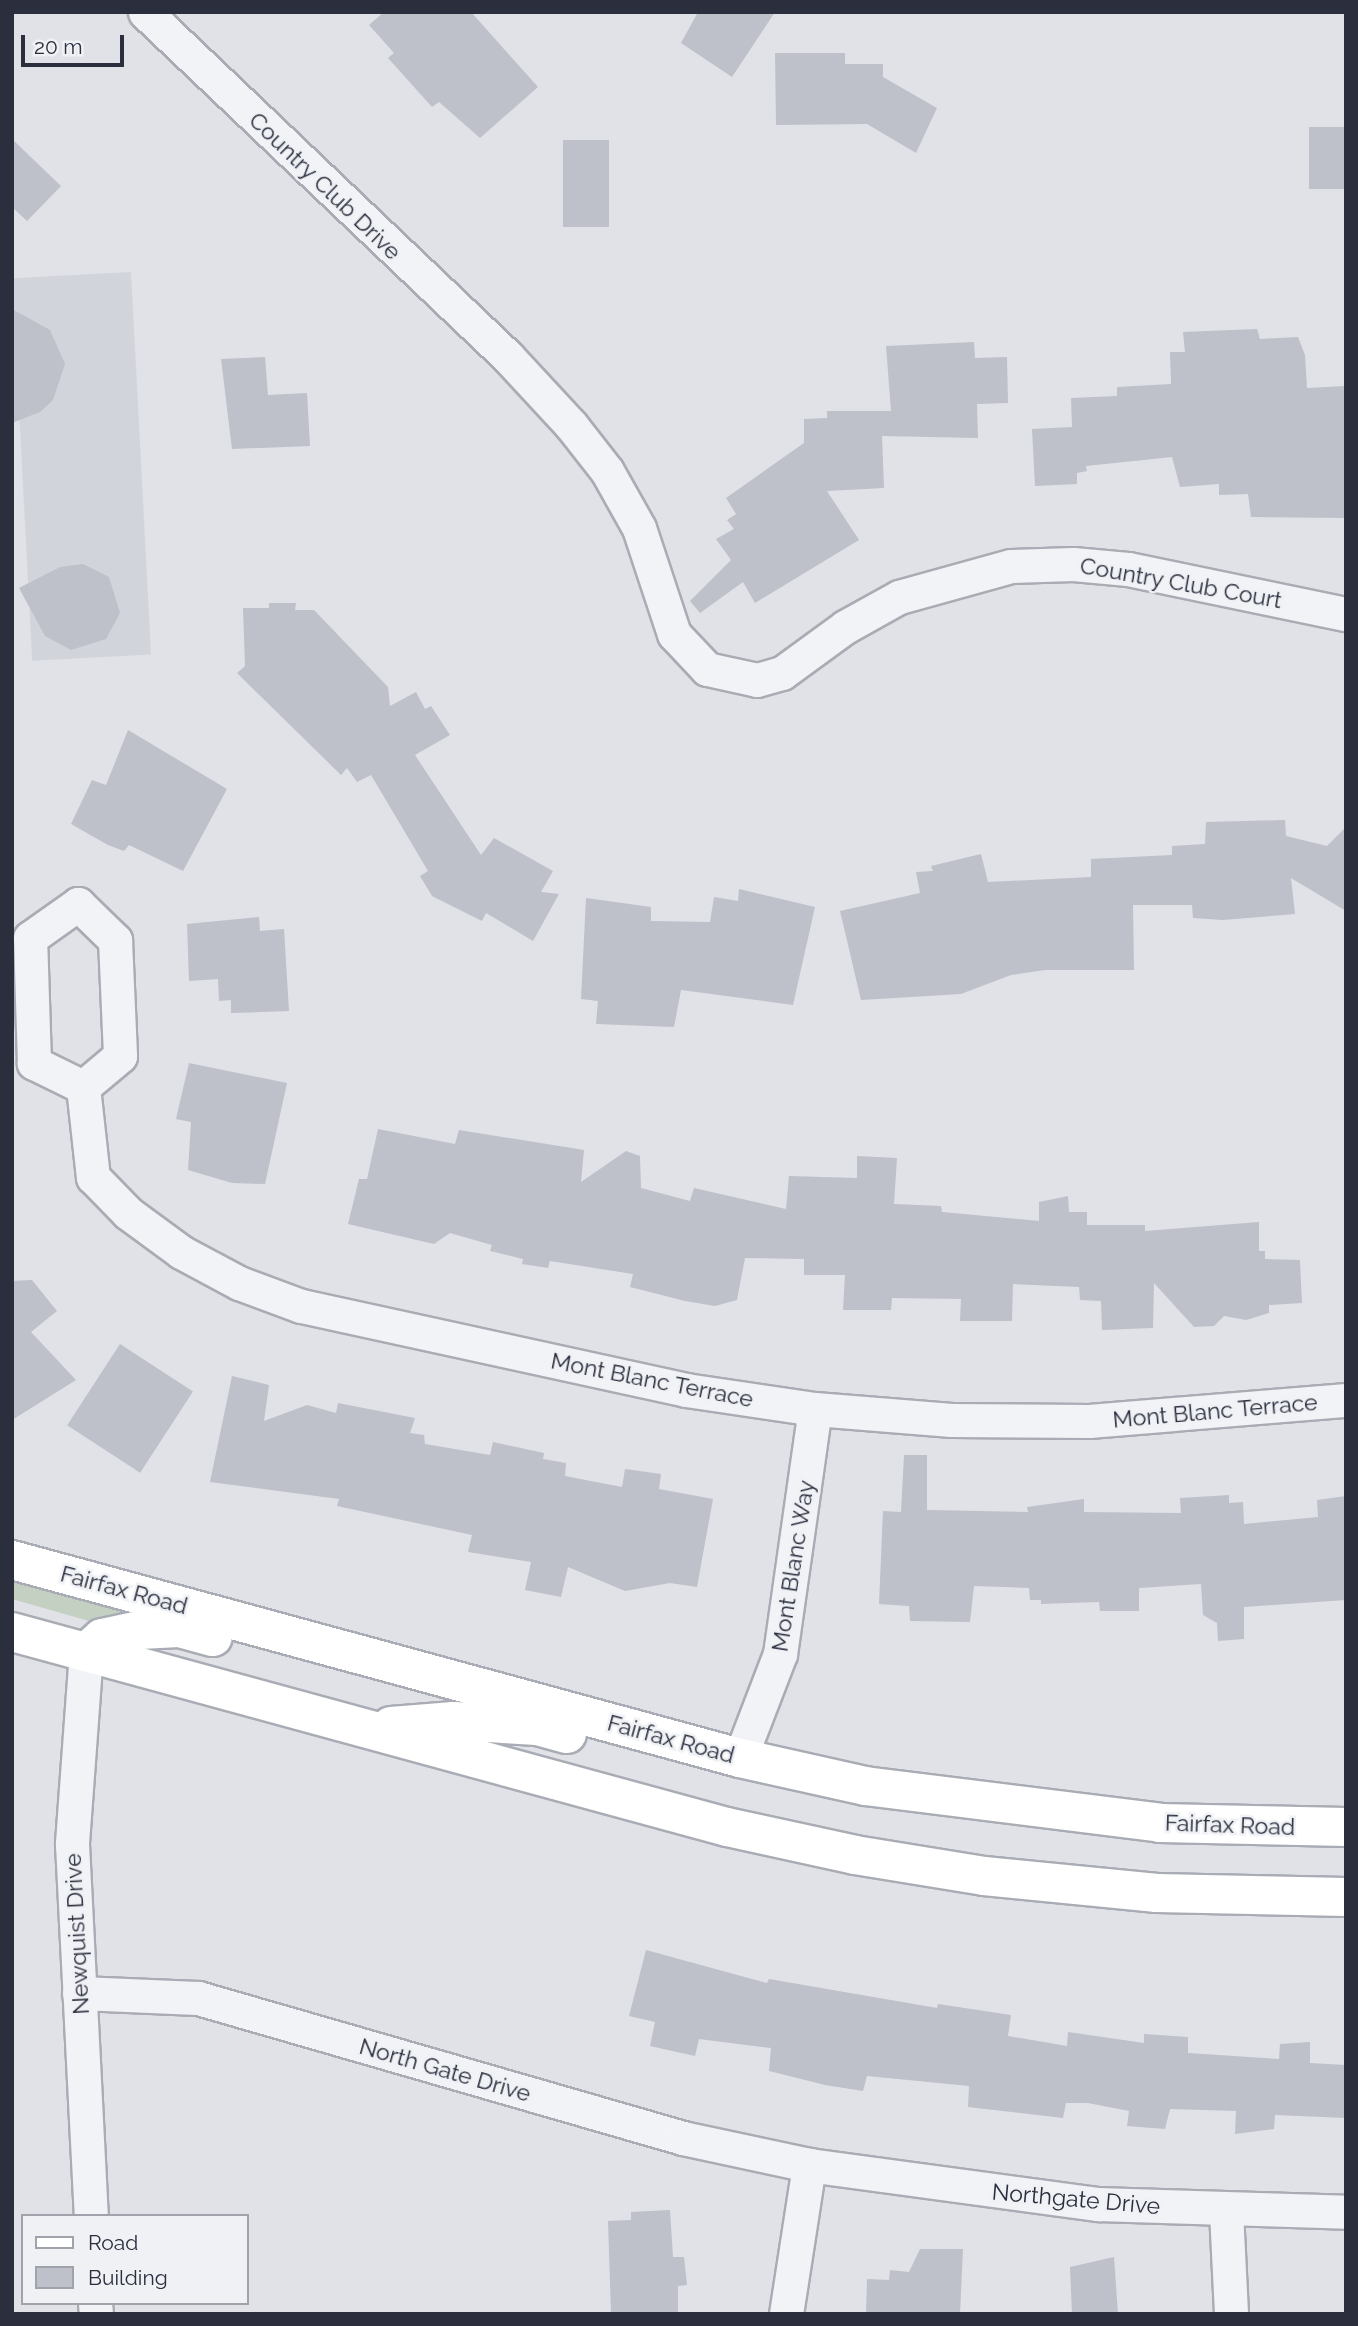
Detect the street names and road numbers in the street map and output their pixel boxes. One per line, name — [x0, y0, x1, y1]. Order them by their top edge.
street label: Country Club Drive — [243, 106, 407, 266]
street label: Country Club Court — [1078, 552, 1284, 614]
street label: Mont Blanc Terrace — [548, 1347, 756, 1413]
street label: Mont Blanc Terrace — [1111, 1388, 1319, 1434]
street label: Mont Blanc Way — [766, 1478, 820, 1654]
street label: Fairfax Road — [57, 1560, 191, 1620]
street label: Fairfax Road — [604, 1709, 738, 1769]
street label: Fairfax Road — [1164, 1809, 1296, 1841]
street label: Newquist Drive — [59, 1853, 95, 2015]
street label: North Gate Drive — [356, 2032, 534, 2108]
street label: Northgate Drive — [991, 2178, 1161, 2220]

